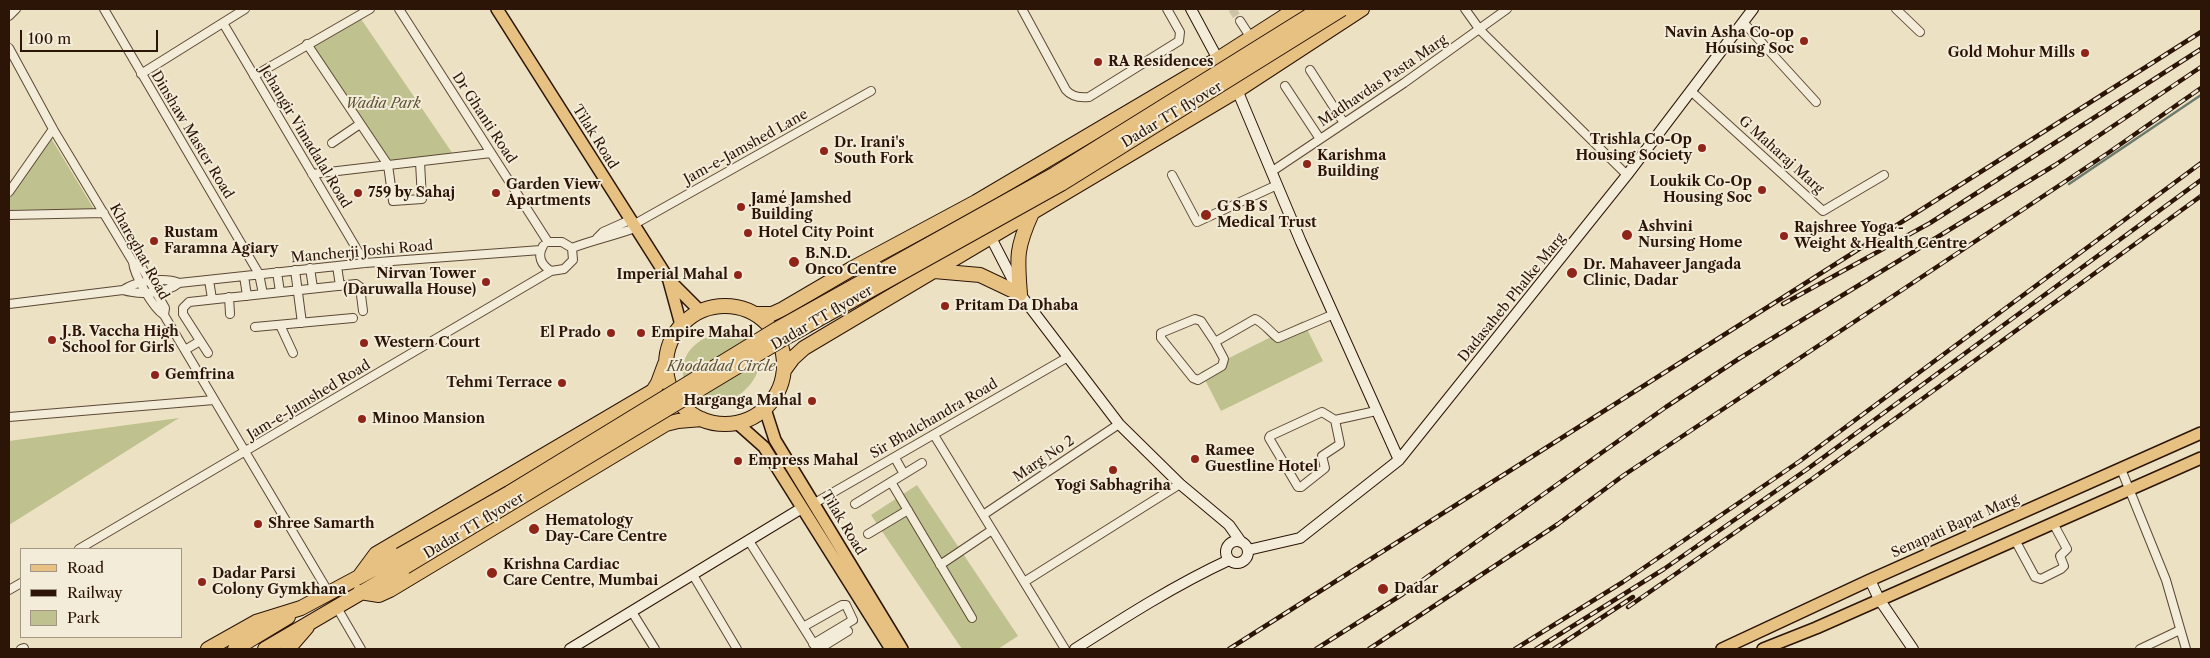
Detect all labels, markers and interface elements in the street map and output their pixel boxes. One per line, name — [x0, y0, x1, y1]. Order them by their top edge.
scale bar — [22, 20, 160, 52]
place label: Navin Asha Co-op Housing Soc — [1665, 25, 1794, 58]
text: 100 m — [28, 29, 71, 48]
street label: Madhavdas Pasta Marg — [1315, 32, 1451, 130]
marker: Navin Asha Co-op Housing Soc — [1798, 35, 1810, 47]
place label: Gold Mohur Mills — [1948, 45, 2075, 61]
marker: Gold Mohur Mills — [2079, 47, 2091, 59]
place label: RA Residences — [1108, 54, 1214, 70]
marker: RA Residences — [1092, 56, 1104, 68]
street label: Jehangir Vimadalal Road — [256, 63, 354, 211]
street label: Dinshaw Master Road — [147, 68, 237, 202]
street label: Dr Ghanti Road — [448, 70, 520, 166]
street label: Dadar TT flyover — [1119, 78, 1225, 152]
park label: Wadia Park — [345, 96, 421, 112]
street label: Tilak Road — [569, 102, 621, 172]
street label: Jam-e-Jamshed Lane — [681, 106, 811, 188]
street label: G Maharaj Marg — [1735, 113, 1827, 197]
place label: Trishla Co-Op Housing Society — [1576, 132, 1692, 164]
place label: Dr. Irani's South Fork — [834, 135, 914, 168]
marker: Trishla Co-Op Housing Society — [1696, 142, 1708, 154]
marker: Dr. Irani's South Fork — [818, 145, 830, 157]
place label: Karishma Building — [1317, 148, 1386, 180]
marker: Karishma Building — [1301, 158, 1313, 170]
place label: Loukik Co-Op Housing Soc — [1649, 174, 1752, 206]
place label: Garden View Apartments — [506, 177, 601, 210]
marker: Loukik Co-Op Housing Soc — [1756, 184, 1768, 196]
place label: 759 by Sahaj — [368, 185, 455, 201]
marker: 759 by Sahaj — [352, 187, 364, 199]
marker: Garden View Apartments — [490, 187, 502, 199]
place label: Jamé Jamshed Building — [751, 191, 851, 223]
place label: G S B S Medical Trust — [1217, 199, 1317, 232]
street label: Khareghat Road — [106, 201, 172, 303]
marker: Jamé Jamshed Building — [735, 201, 747, 213]
marker: G S B S Medical Trust — [1199, 208, 1213, 222]
place label: Ashvini Nursing Home — [1638, 219, 1742, 252]
place label: Rajshree Yoga - Weight & Health Centre — [1794, 220, 1967, 252]
place label: Rustam Faramna Agiary — [164, 225, 278, 258]
place label: Hotel City Point — [758, 225, 874, 241]
marker: Hotel City Point — [742, 227, 754, 239]
marker: Ashvini Nursing Home — [1620, 228, 1634, 242]
street label: Dadasaheb Phalke Marg — [1455, 230, 1569, 366]
marker: Rajshree Yoga - Weight & Health Centre — [1778, 230, 1790, 242]
marker: Rustam Faramna Agiary — [148, 235, 160, 247]
street label: Mancherji Joshi Road — [290, 237, 434, 267]
place label: B.N.D. Onco Centre — [805, 246, 897, 278]
marker: B.N.D. Onco Centre — [787, 255, 801, 269]
place label: Dr. Mahaveer Jangada Clinic, Dadar — [1583, 257, 1741, 290]
place label: Nirvan Tower (Daruwalla House) — [343, 266, 476, 298]
marker: Dr. Mahaveer Jangada Clinic, Dadar — [1565, 266, 1579, 280]
place label: Imperial Mahal — [617, 267, 728, 283]
marker: Imperial Mahal — [732, 269, 744, 281]
marker: Nirvan Tower (Daruwalla House) — [480, 276, 492, 288]
street label: Dadar TT flyover — [768, 282, 876, 354]
place label: Pritam Da Dhaba — [955, 298, 1078, 314]
marker: Pritam Da Dhaba — [939, 300, 951, 312]
place label: J.B. Vaccha High School for Girls — [62, 324, 179, 357]
place label: El Prado — [540, 325, 601, 341]
place label: Empire Mahal — [651, 325, 754, 341]
marker: El Prado — [605, 327, 617, 339]
marker: Empire Mahal — [635, 327, 647, 339]
marker: J.B. Vaccha High School for Girls — [46, 334, 58, 346]
place label: Western Court — [374, 335, 480, 351]
marker: Western Court — [358, 337, 370, 349]
street label: Jam-e-Jamshed Road — [244, 357, 374, 443]
park label: Khodadad Circle — [667, 359, 775, 375]
place label: Gemfrina — [165, 367, 235, 383]
marker: Gemfrina — [149, 369, 161, 381]
place label: Tehmi Terrace — [446, 375, 552, 391]
street label: Sir Bhalchandra Road — [867, 376, 1001, 462]
marker: Tehmi Terrace — [556, 377, 568, 389]
place label: Harganga Mahal — [684, 393, 802, 409]
marker: Harganga Mahal — [806, 395, 818, 407]
place label: Minoo Mansion — [372, 411, 485, 427]
marker: Minoo Mansion — [356, 413, 368, 425]
street label: Marg No 2 — [1010, 432, 1078, 486]
place label: Ramee Guestline Hotel — [1205, 443, 1318, 476]
place label: Empress Mahal — [748, 453, 859, 469]
marker: Ramee Guestline Hotel — [1189, 453, 1201, 465]
marker: Empress Mahal — [732, 455, 744, 467]
marker: Yogi Sabhagriha — [1107, 464, 1119, 476]
place label: Yogi Sabhagriha — [1055, 478, 1171, 494]
street label: Tilak Road — [817, 488, 869, 558]
street label: Dadar TT flyover — [421, 489, 527, 563]
street label: Senapati Bapat Marg — [1889, 490, 2021, 562]
place label: Hematology Day-Care Centre — [545, 513, 667, 546]
place label: Shree Samarth — [268, 516, 375, 532]
marker: Shree Samarth — [252, 518, 264, 530]
marker: Hematology Day-Care Centre — [527, 522, 541, 536]
legend — [20, 548, 182, 638]
place label: Krishna Cardiac Care Centre, Mumbai — [503, 557, 658, 590]
text: Road — [67, 558, 104, 577]
place label: Dadar Parsi Colony Gymkhana — [212, 566, 346, 598]
marker: Krishna Cardiac Care Centre, Mumbai — [485, 566, 499, 580]
marker: Dadar Parsi Colony Gymkhana — [196, 576, 208, 588]
place label: Dadar — [1394, 581, 1438, 597]
marker: Dadar — [1376, 582, 1390, 596]
text: Railway — [67, 583, 123, 602]
text: Park — [67, 608, 100, 627]

